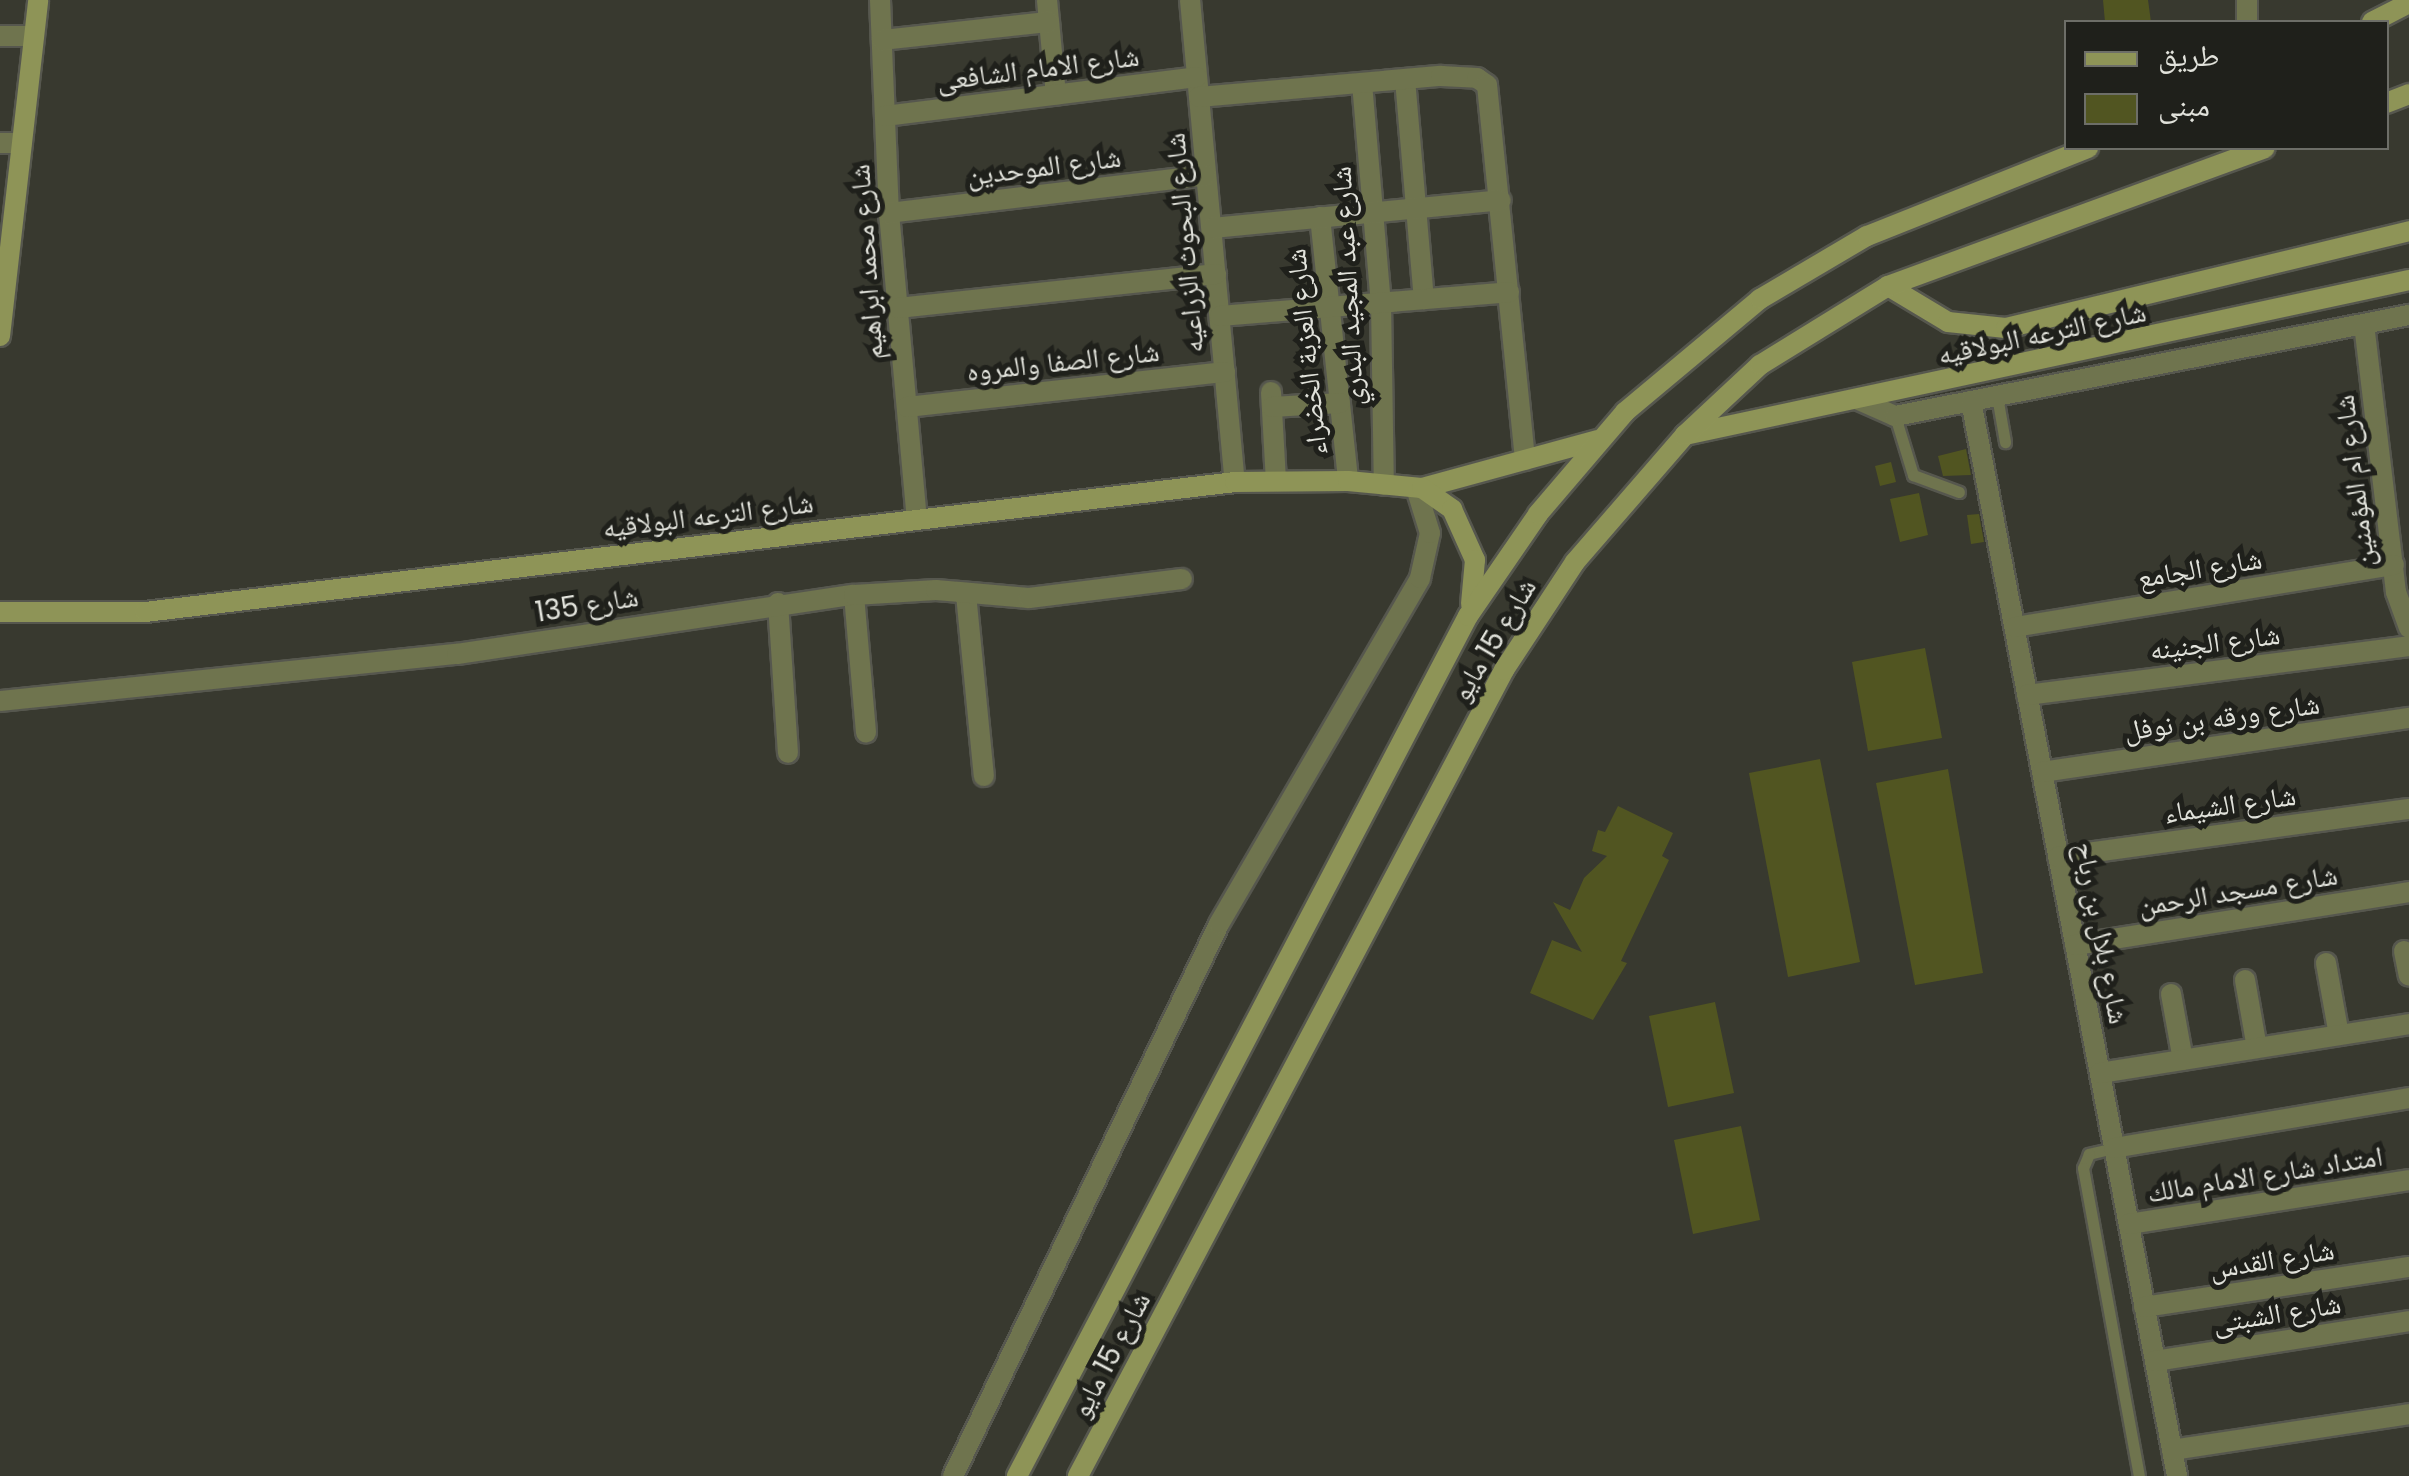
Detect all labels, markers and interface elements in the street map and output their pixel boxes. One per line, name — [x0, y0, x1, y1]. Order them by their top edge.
legend — [2064, 20, 2389, 150]
text: طريق — [2158, 34, 2219, 77]
street label: شارع الامام الشافعى — [935, 40, 1141, 98]
text: مبنى — [2158, 84, 2210, 127]
street label: شارع البحوث الزراعيه — [1159, 132, 1211, 354]
street label: شارع الموحدين — [965, 141, 1123, 193]
street label: شارع محمد ابراهيم — [843, 163, 891, 361]
street label: شارع عبد المجيد البدري — [1325, 166, 1371, 406]
street label: شارع العزبة الخضراء — [1279, 247, 1335, 457]
street label: شارع الترعه البولاقيه — [1935, 296, 2149, 372]
street label: شارع الصفا والمروه — [965, 335, 1161, 389]
street label: شارع ام المؤمنين — [2328, 393, 2382, 569]
street label: شارع الترعه البولاقيه — [601, 486, 815, 546]
street label: شارع الجامع — [2136, 543, 2264, 595]
street label: شارع 15 مايو — [1444, 573, 1544, 707]
street label: شارع 135 — [533, 580, 641, 630]
street label: شارع الجنينه — [2148, 618, 2282, 668]
street label: شارع ورقه بن نوفل — [2122, 688, 2322, 748]
street label: شارع الشيماء — [2162, 779, 2298, 831]
street label: شارع بلال بن رباح — [2067, 839, 2135, 1027]
street label: شارع مسجد الرحمن — [2136, 859, 2340, 923]
street label: امتداد شارع الامام مالك — [2145, 1140, 2385, 1210]
street label: شارع القدس — [2207, 1234, 2337, 1286]
street label: شارع 15 مايو — [1064, 1287, 1158, 1423]
street label: شارع الشبتى — [2210, 1287, 2344, 1341]

